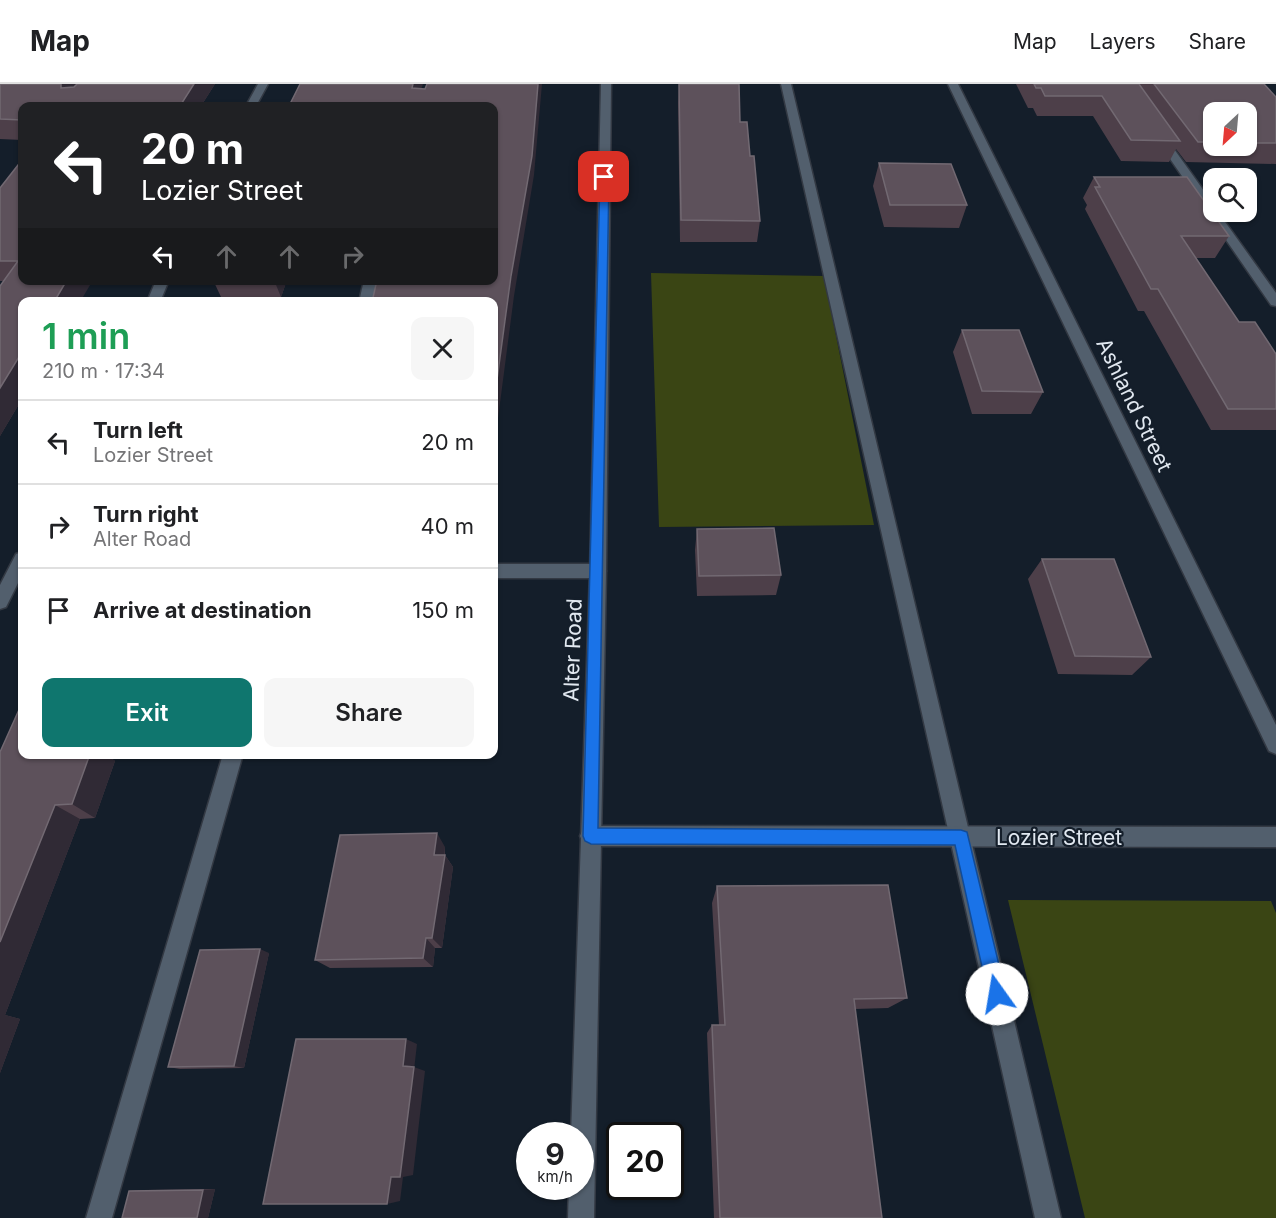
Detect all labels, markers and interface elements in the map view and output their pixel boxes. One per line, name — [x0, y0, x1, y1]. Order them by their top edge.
text: Map — [30, 24, 90, 58]
text: Map — [1013, 29, 1057, 54]
text: Layers — [1090, 29, 1156, 54]
text: Share — [1189, 29, 1246, 54]
north arrow — [1203, 102, 1257, 156]
map controls — [1203, 102, 1257, 222]
text: 20 m — [141, 123, 244, 174]
icon: left — [42, 126, 120, 204]
pin — [578, 151, 629, 202]
icon: arrive — [587, 160, 620, 193]
button: search — [1203, 168, 1257, 222]
text: Lozier Street — [141, 174, 303, 207]
icon: left — [147, 240, 180, 273]
icon: ahead — [210, 240, 243, 273]
icon: ahead — [273, 240, 306, 273]
icon: right — [336, 240, 369, 273]
text: 1 min — [42, 314, 130, 358]
button: close — [411, 317, 474, 380]
street label: Ashland Street — [1091, 334, 1178, 476]
text: 210 m · 17:34 — [42, 359, 165, 383]
text: Turn left — [93, 417, 183, 443]
icon: left — [42, 426, 75, 459]
text: 20 m — [421, 429, 474, 455]
text: Lozier Street — [93, 443, 213, 467]
text: Turn right — [93, 501, 199, 527]
icon: right — [42, 510, 75, 543]
text: 40 m — [420, 513, 474, 539]
text: Alter Road — [93, 527, 191, 551]
icon: arrive — [42, 594, 75, 627]
text: Arrive at destination — [93, 597, 312, 623]
text: 150 m — [412, 597, 474, 623]
street label: Alter Road — [558, 598, 587, 702]
button: Exit — [42, 678, 252, 747]
button: Share — [264, 678, 474, 747]
street label: Lozier Street — [996, 825, 1122, 850]
position arrow — [965, 962, 1029, 1026]
speed limit sign: 20 — [606, 1122, 684, 1200]
text: 9 — [545, 1136, 565, 1172]
text: km/h — [537, 1167, 573, 1186]

